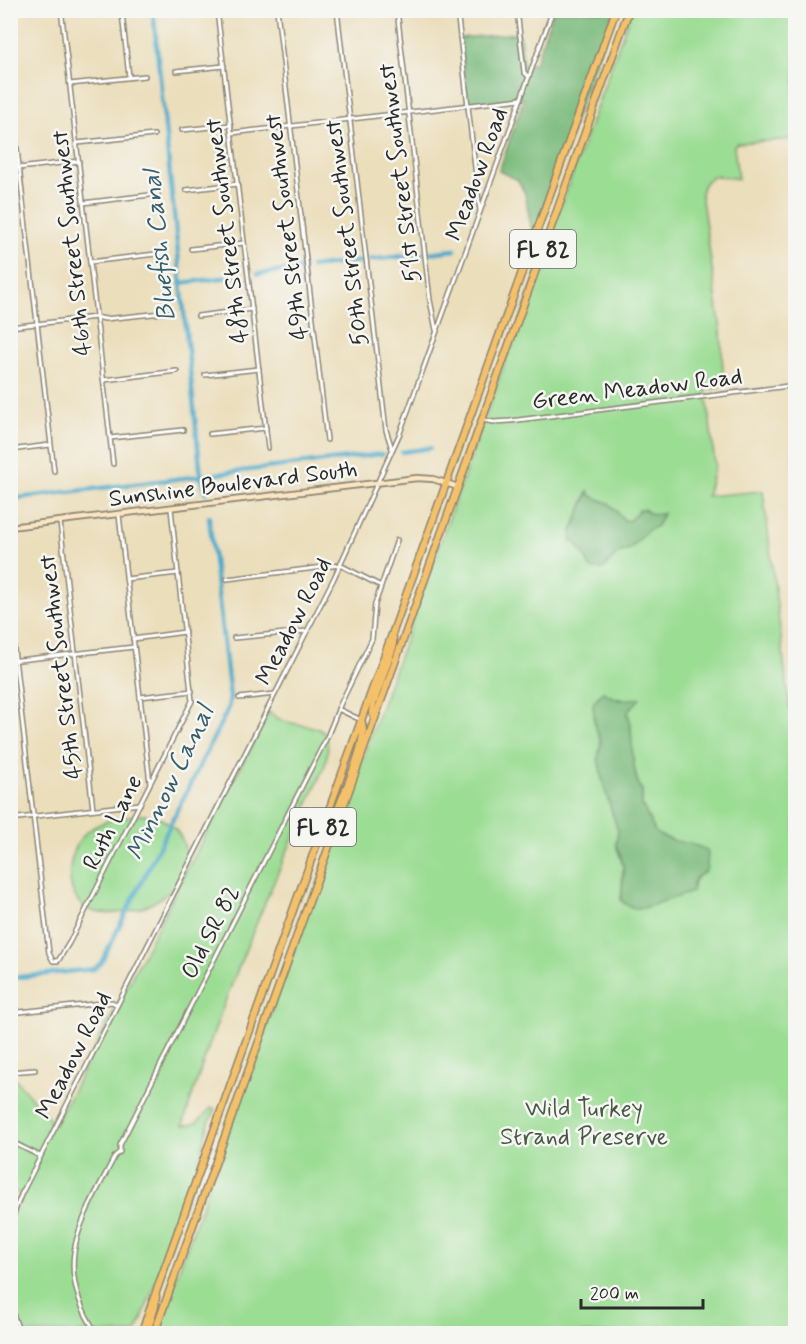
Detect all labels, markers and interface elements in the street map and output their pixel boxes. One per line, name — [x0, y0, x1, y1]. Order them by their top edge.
street label: 51st Street Southwest — [372, 61, 429, 284]
street label: Meadow Road — [439, 104, 516, 245]
street label: 49th Street Southwest — [258, 112, 317, 342]
street label: 48th Street Southwest — [198, 116, 257, 345]
street label: 50th Street Southwest — [318, 118, 377, 348]
street label: 46th Street Southwest — [45, 128, 100, 357]
water label: Bluefish Canal — [135, 165, 185, 323]
road number: FL 82 — [510, 230, 576, 268]
street label: Green Meadow Road — [530, 361, 744, 418]
street label: Sunshine Boulevard South — [107, 454, 359, 515]
street label: 45th Street Southwest — [32, 552, 91, 781]
street label: Meadow Road — [249, 553, 340, 691]
water label: Minnow Canal — [119, 698, 224, 866]
street label: Ruth Lane — [76, 770, 151, 876]
road number: FL 82 — [290, 808, 356, 846]
street label: Old SR 82 — [175, 881, 248, 985]
street label: Meadow Road — [29, 987, 120, 1125]
park label: Wild Turkey Strand Preserve — [500, 1094, 668, 1153]
scale bar — [581, 1272, 702, 1310]
text: 200 m — [590, 1282, 639, 1306]

